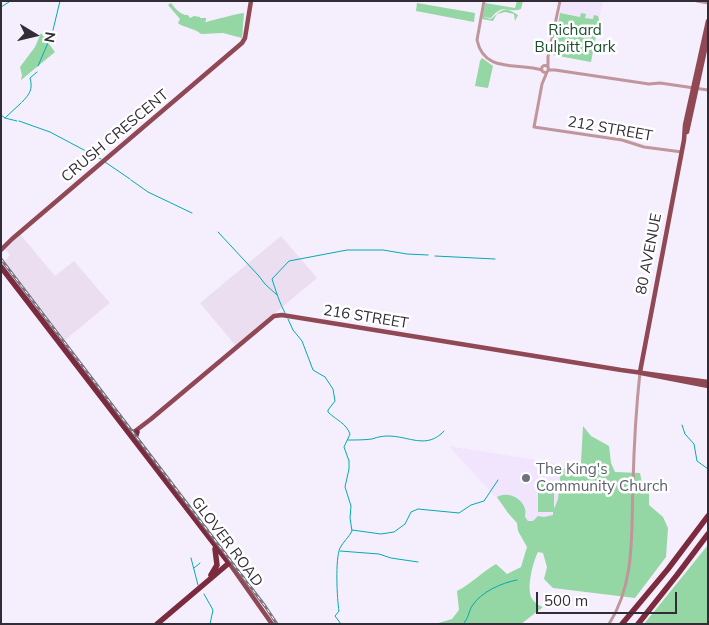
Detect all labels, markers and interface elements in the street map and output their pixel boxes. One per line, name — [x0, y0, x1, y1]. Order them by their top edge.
north arrow — [10, 10, 60, 60]
park label: Richard Bulpitt Park — [535, 21, 615, 56]
text: N — [40, 31, 60, 44]
street label: CRUSH CRESCENT — [58, 86, 172, 186]
street label: 212 STREET — [566, 113, 654, 145]
street label: 80 AVENUE — [632, 212, 666, 296]
street label: 216 STREET — [322, 301, 410, 333]
place label: The King's Community Church — [536, 460, 668, 495]
marker: The King's Community Church — [520, 472, 532, 484]
street label: GLOVER ROAD — [187, 494, 267, 590]
scale bar — [539, 582, 680, 614]
text: 500 m — [544, 591, 588, 610]

